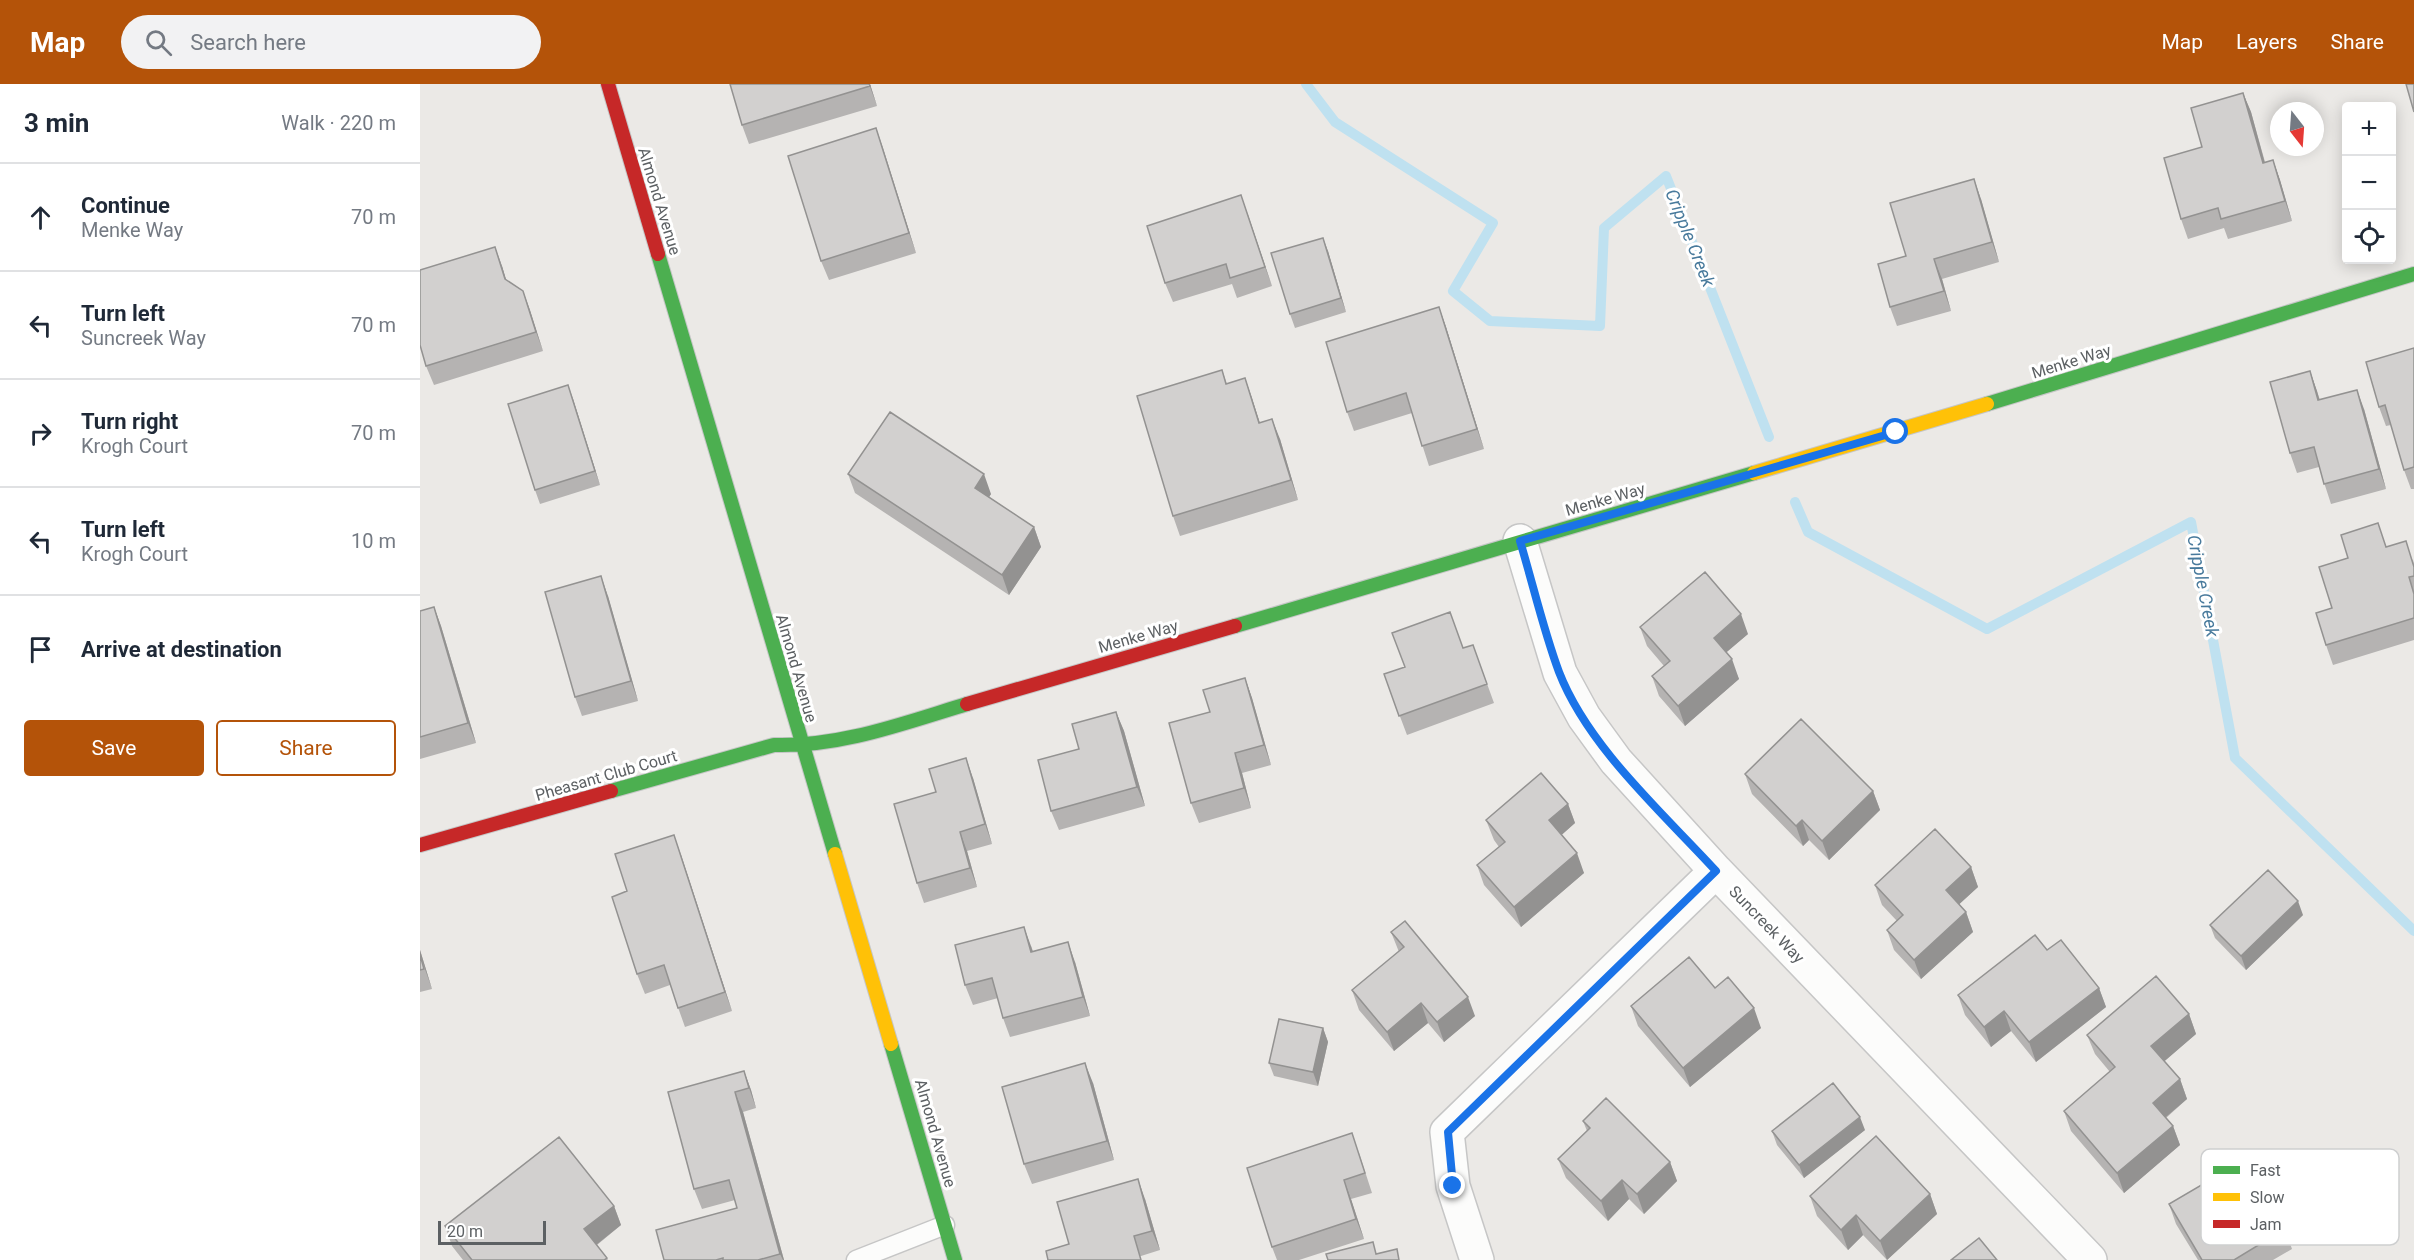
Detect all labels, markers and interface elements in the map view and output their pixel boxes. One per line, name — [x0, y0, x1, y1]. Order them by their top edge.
search box — [121, 15, 541, 69]
text: Map — [30, 26, 85, 59]
icon: search — [142, 26, 175, 59]
text: Search here — [190, 30, 306, 55]
text: Map — [2161, 30, 2203, 54]
text: Layers — [2236, 30, 2297, 54]
text: Share — [2330, 30, 2384, 54]
north arrow — [2270, 102, 2324, 156]
map controls — [2342, 102, 2396, 264]
button: + — [2342, 102, 2396, 156]
text: 3 min — [24, 108, 89, 138]
text: Walk · 220 m — [281, 111, 396, 135]
street label: Almond Avenue — [634, 145, 685, 257]
button: − — [2342, 156, 2396, 210]
water label: Cripple Creek — [1661, 186, 1720, 291]
text: Continue — [81, 193, 170, 218]
icon: ahead — [24, 201, 57, 234]
text: 70 m — [351, 205, 396, 229]
button: locate — [2342, 210, 2396, 264]
text: Menke Way — [81, 218, 183, 242]
text: Turn left — [81, 301, 165, 326]
icon: left — [24, 309, 57, 342]
text: 70 m — [351, 313, 396, 337]
text: Suncreek Way — [81, 326, 206, 350]
street label: Menke Way — [2029, 340, 2113, 383]
text: Turn right — [81, 409, 178, 434]
icon: right — [24, 417, 57, 450]
route start — [1882, 418, 1908, 444]
text: 70 m — [351, 421, 396, 445]
text: Krogh Court — [81, 434, 188, 458]
street label: Menke Way — [1563, 479, 1647, 520]
text: Turn left — [81, 517, 165, 542]
icon: left — [24, 525, 57, 558]
text: 10 m — [351, 529, 396, 553]
water label: Cripple Creek — [2183, 533, 2224, 640]
text: Krogh Court — [81, 542, 188, 566]
street label: Almond Avenue — [772, 612, 821, 724]
street label: Menke Way — [1096, 616, 1180, 657]
icon: arrive — [24, 633, 57, 666]
text: Arrive at destination — [81, 637, 282, 662]
button: Save — [24, 720, 204, 776]
button: Share — [216, 720, 396, 776]
street label: Pheasant Club Court — [533, 746, 679, 805]
street label: Suncreek Way — [1725, 882, 1808, 967]
street label: Almond Avenue — [911, 1077, 960, 1189]
legend — [2201, 1149, 2399, 1245]
text: Fast — [2250, 1161, 2281, 1180]
route end — [1439, 1172, 1465, 1198]
text: Slow — [2250, 1188, 2285, 1207]
text: Jam — [2250, 1215, 2282, 1234]
scale bar — [438, 1218, 546, 1246]
text: 20 m — [447, 1222, 483, 1241]

